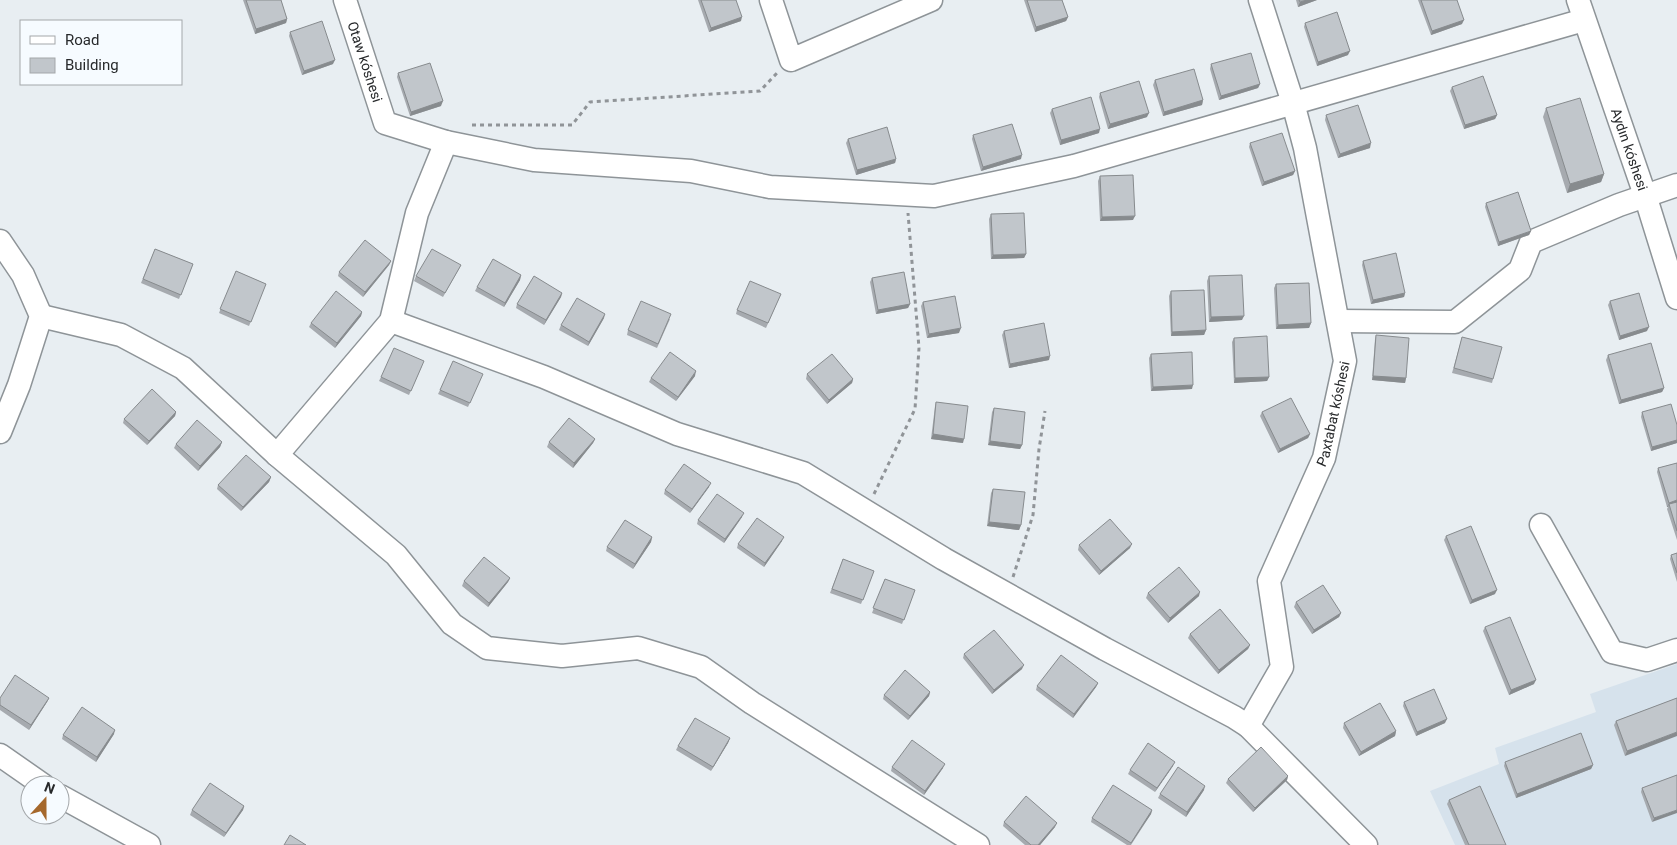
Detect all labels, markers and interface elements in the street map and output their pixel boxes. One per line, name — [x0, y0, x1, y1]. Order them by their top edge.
street label: Otaw kóshesi — [345, 19, 386, 104]
legend — [20, 20, 182, 85]
text: Road — [65, 31, 99, 49]
text: Building — [65, 56, 119, 74]
street label: Aydın kóshesi — [1608, 106, 1651, 193]
street label: Paxtabat kóshesi — [1313, 360, 1353, 469]
north arrow — [20, 775, 70, 825]
text: N — [42, 779, 57, 797]

